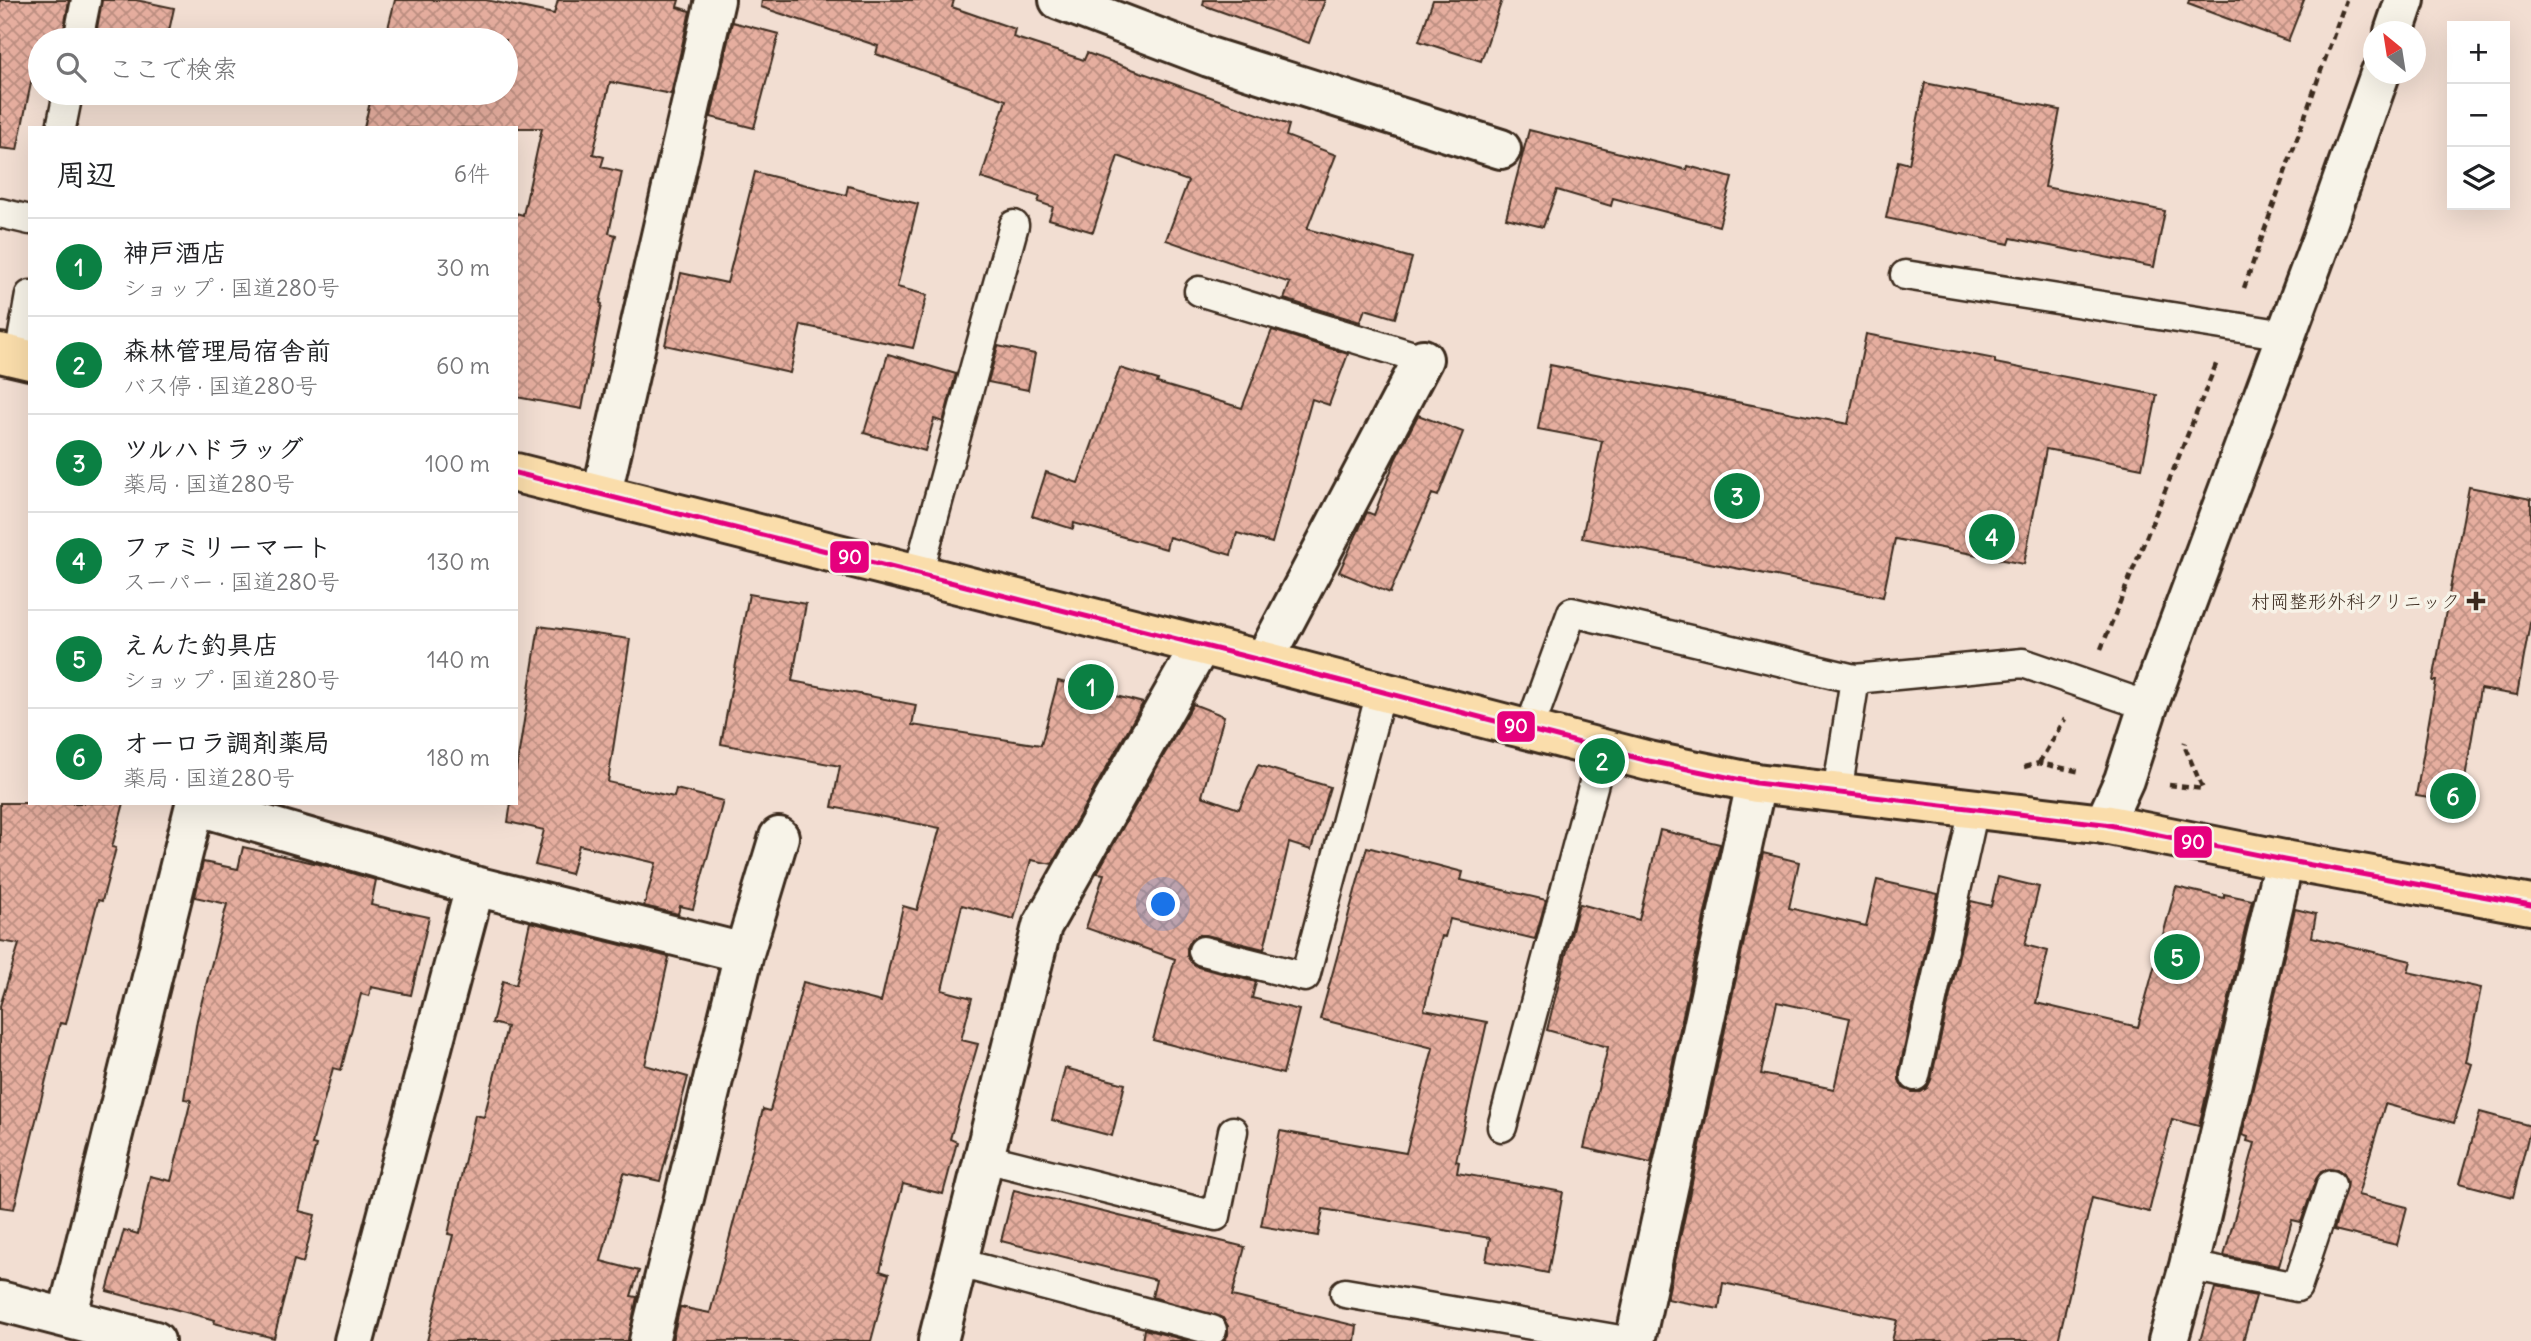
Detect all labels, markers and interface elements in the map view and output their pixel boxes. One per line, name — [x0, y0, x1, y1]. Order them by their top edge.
north arrow — [2363, 21, 2426, 84]
map controls — [2447, 21, 2510, 210]
button: + — [2447, 21, 2510, 84]
search box — [28, 28, 518, 105]
icon: search — [52, 48, 90, 86]
text: ここで検索 — [108, 52, 238, 85]
button: − — [2447, 84, 2510, 147]
button: layers — [2447, 147, 2510, 210]
text: 周辺 — [56, 155, 116, 193]
text: 6件 — [454, 159, 490, 188]
text: 神戸酒店 — [123, 236, 227, 269]
text: 1 — [74, 253, 84, 282]
text: 30 m — [436, 253, 490, 282]
text: ショップ · 国道280号 — [123, 273, 340, 302]
text: 森林管理局宿舎前 — [123, 334, 331, 367]
text: 2 — [73, 351, 85, 380]
text: 60 m — [436, 351, 490, 380]
text: バス停 · 国道280号 — [123, 371, 318, 400]
text: ツルハドラッグ — [123, 432, 303, 465]
text: 3 — [72, 449, 86, 478]
text: 100 m — [425, 449, 490, 478]
text: 薬局 · 国道280号 — [123, 469, 295, 498]
pin: 3 — [1714, 470, 1760, 522]
pin: 4 — [1969, 511, 2015, 563]
text: ファミリーマート — [123, 530, 332, 563]
line badge: 90 — [829, 540, 870, 574]
text: 90 — [838, 545, 862, 569]
text: 4 — [72, 547, 86, 576]
text: 130 m — [427, 547, 490, 576]
text: スーパー · 国道280号 — [123, 567, 340, 596]
place label: 村岡整形外科クリニック — [2251, 589, 2460, 613]
marker: 村岡整形外科クリニック — [2466, 591, 2486, 611]
text: えんた釣具店 — [123, 628, 279, 661]
text: 5 — [72, 645, 86, 674]
text: 140 m — [427, 645, 490, 674]
pin: 1 — [1068, 661, 1114, 713]
text: ショップ · 国道280号 — [123, 665, 340, 694]
line badge: 90 — [1496, 710, 1536, 743]
text: 90 — [1504, 714, 1528, 738]
text: オーロラ調剤薬局 — [123, 726, 330, 759]
pin: 2 — [1579, 735, 1625, 787]
text: 6 — [72, 743, 86, 772]
text: 180 m — [427, 743, 490, 772]
text: 薬局 · 国道280号 — [123, 763, 295, 792]
pin: 6 — [2430, 770, 2476, 822]
line badge: 90 — [2173, 825, 2213, 859]
text: 90 — [2181, 830, 2205, 854]
your location — [1146, 887, 1180, 921]
pin: 5 — [2154, 931, 2200, 983]

